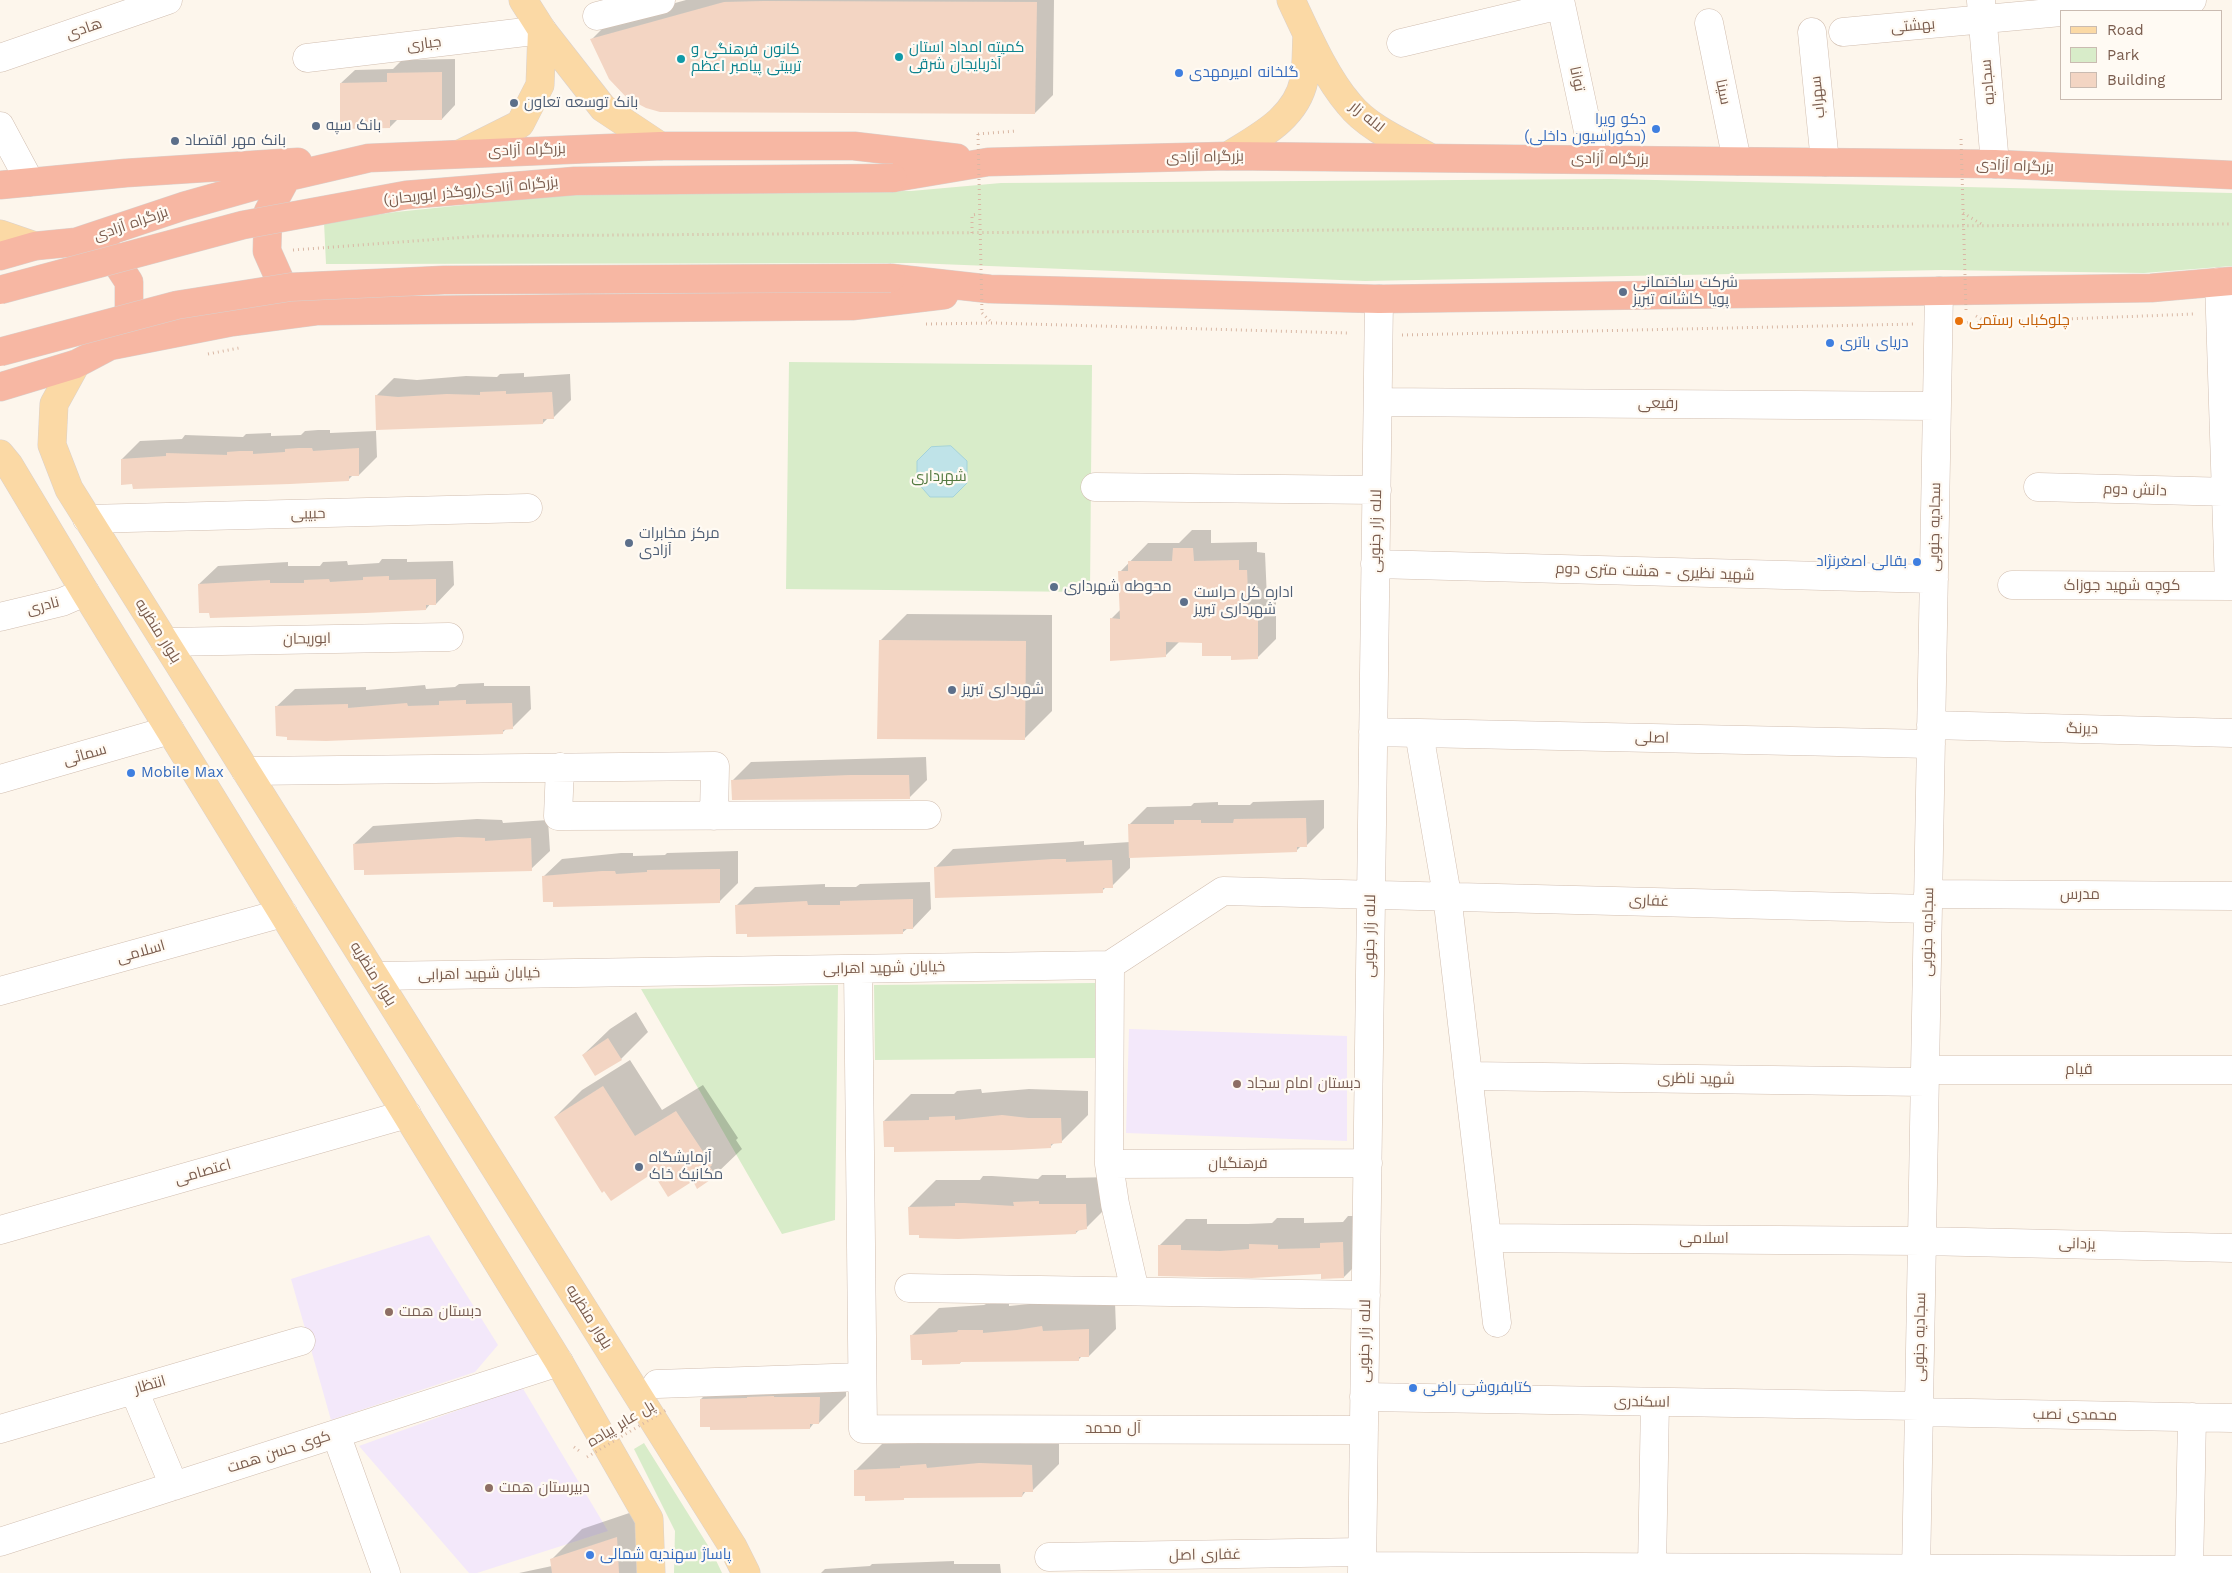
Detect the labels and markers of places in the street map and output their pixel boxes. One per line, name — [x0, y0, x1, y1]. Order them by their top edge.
place label: کمیته امداد استان آذربایجان شرقی — [909, 39, 1024, 74]
place label: کانون فرهنگی و تربیتی پیامبر اعظم — [691, 41, 801, 76]
marker: کمیته امداد استان آذربایجان شرقی — [893, 51, 905, 63]
marker: کانون فرهنگی و تربیتی پیامبر اعظم — [675, 53, 687, 65]
place label: گلخانه امیرمهدی — [1189, 64, 1299, 82]
marker: گلخانه امیرمهدی — [1173, 67, 1185, 79]
place label: بانک توسعه تعاون — [524, 94, 638, 112]
marker: بانک توسعه تعاون — [508, 97, 520, 109]
place label: دکو ویرا (دکوراسیون داخلی) — [1524, 111, 1646, 146]
place label: بانک سپه — [326, 117, 381, 135]
marker: بانک سپه — [310, 120, 322, 132]
marker: دکو ویرا (دکوراسیون داخلی) — [1650, 123, 1662, 135]
place label: بانک مهر اقتصاد — [185, 132, 286, 150]
marker: بانک مهر اقتصاد — [169, 135, 181, 147]
place label: شرکت ساختمانی پویا کاشانه تبریز — [1633, 274, 1738, 309]
marker: شرکت ساختمانی پویا کاشانه تبریز — [1617, 286, 1629, 298]
place label: چلوکباب رستمی — [1969, 312, 2070, 330]
marker: چلوکباب رستمی — [1953, 315, 1965, 327]
place label: دریای باتری — [1840, 334, 1909, 352]
marker: دریای باتری — [1824, 337, 1836, 349]
place label: مرکز مخابرات آزادی — [639, 525, 720, 560]
marker: مرکز مخابرات آزادی — [623, 537, 635, 549]
place label: بقالی اصغرنژاد — [1816, 553, 1907, 571]
marker: بقالی اصغرنژاد — [1911, 556, 1923, 568]
place label: محوطه شهرداری — [1064, 578, 1172, 596]
marker: محوطه شهرداری — [1048, 581, 1060, 593]
place label: اداره کل حراست شهرداری تبریز — [1194, 584, 1294, 619]
marker: اداره کل حراست شهرداری تبریز — [1178, 596, 1190, 608]
place label: شهرداری تبریز — [962, 681, 1044, 699]
marker: شهرداری تبریز — [946, 684, 958, 696]
place label: Mobile Max — [141, 764, 224, 782]
marker: Mobile Max — [125, 767, 137, 779]
place label: دبستان امام سجاد — [1247, 1075, 1361, 1093]
marker: دبستان امام سجاد — [1231, 1078, 1243, 1090]
place label: آزمایشگاه مکانیک خاک — [649, 1149, 723, 1184]
marker: آزمایشگاه مکانیک خاک — [633, 1161, 645, 1173]
place label: دبستان همت — [399, 1303, 481, 1321]
marker: دبستان همت — [383, 1306, 395, 1318]
place label: کتابفروشی راضی — [1423, 1379, 1532, 1397]
marker: کتابفروشی راضی — [1407, 1382, 1419, 1394]
place label: دبیرستان همت — [499, 1479, 590, 1497]
marker: دبیرستان همت — [483, 1482, 495, 1494]
place label: پاساژ سهندیه شمالی — [600, 1546, 731, 1564]
marker: پاساژ سهندیه شمالی — [584, 1549, 596, 1561]

